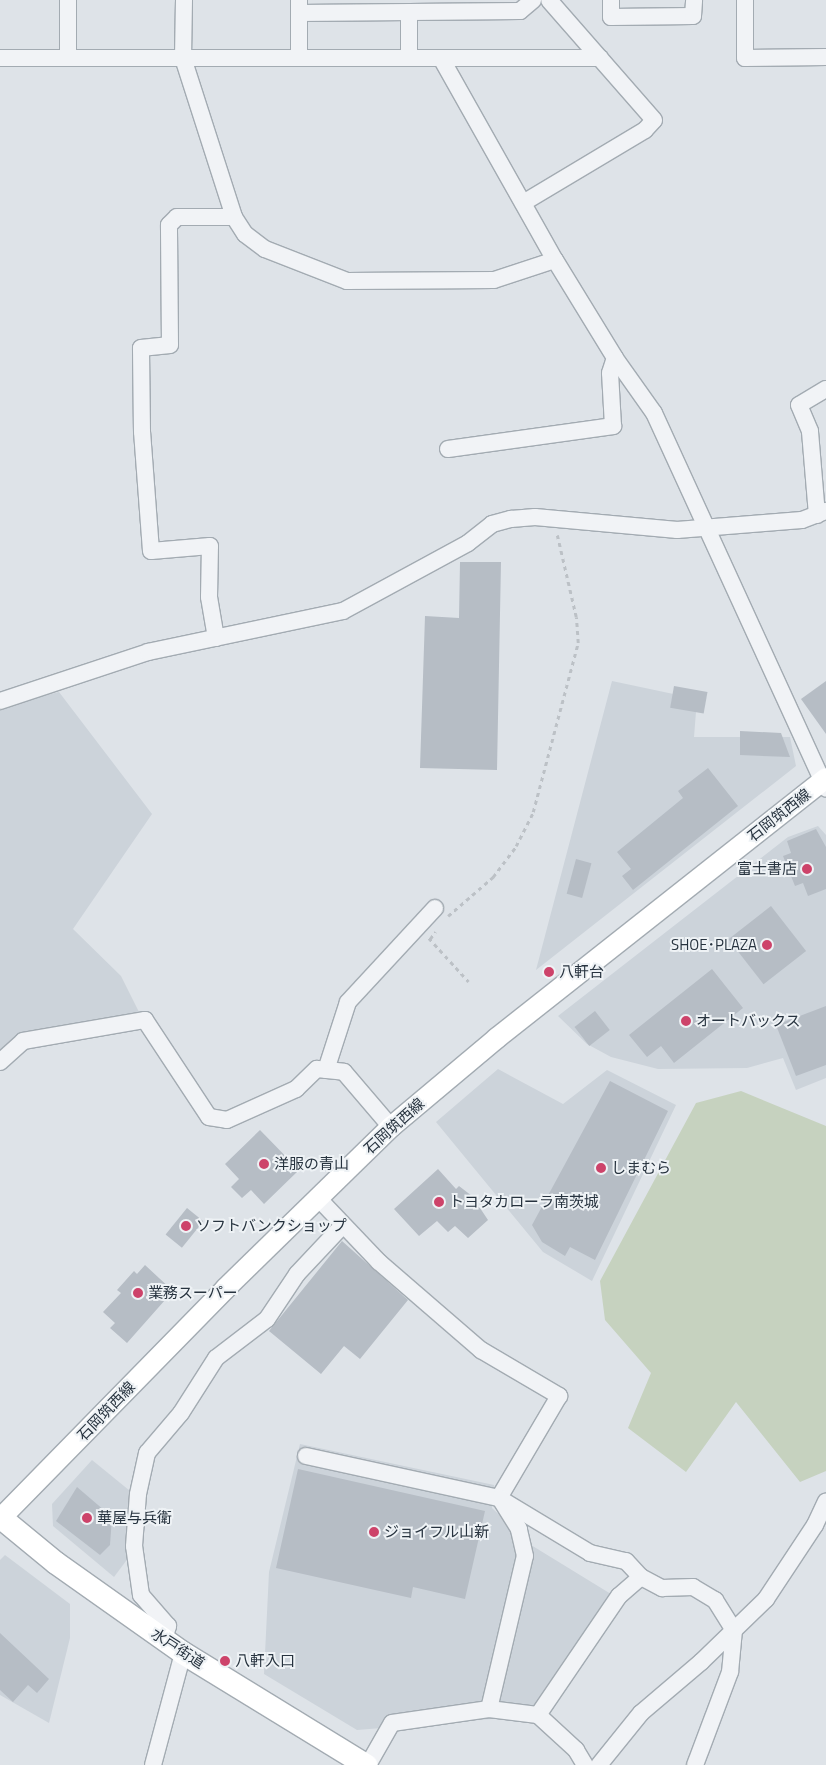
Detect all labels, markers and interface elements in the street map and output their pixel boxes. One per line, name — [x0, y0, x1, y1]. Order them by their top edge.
street label: 石岡筑西線 — [744, 785, 814, 845]
place label: 富士書店 — [737, 860, 797, 878]
marker: 富士書店 — [801, 863, 813, 875]
place label: SHOE･PLAZA — [671, 936, 757, 954]
marker: SHOE･PLAZA — [761, 939, 773, 951]
place label: 八軒台 — [559, 963, 604, 981]
marker: 八軒台 — [543, 966, 555, 978]
place label: オートバックス — [696, 1012, 801, 1030]
marker: オートバックス — [680, 1015, 692, 1027]
street label: 石岡筑西線 — [360, 1094, 428, 1158]
place label: 洋服の青山 — [274, 1155, 349, 1173]
marker: 洋服の青山 — [258, 1158, 270, 1170]
place label: しまむら — [611, 1159, 671, 1177]
marker: しまむら — [595, 1162, 607, 1174]
place label: トヨタカローラ南茨城 — [449, 1193, 599, 1211]
marker: トヨタカローラ南茨城 — [433, 1196, 445, 1208]
place label: ソフトバンクショップ — [196, 1217, 346, 1235]
marker: ソフトバンクショップ — [180, 1220, 192, 1232]
place label: 業務スーパー — [148, 1284, 238, 1302]
marker: 業務スーパー — [132, 1287, 144, 1299]
street label: 石岡筑西線 — [73, 1378, 139, 1444]
place label: 華屋与兵衛 — [97, 1509, 172, 1527]
marker: 華屋与兵衛 — [81, 1512, 93, 1524]
place label: ジョイフル山新 — [384, 1523, 489, 1541]
marker: ジョイフル山新 — [368, 1526, 380, 1538]
street label: 水戸街道 — [148, 1624, 208, 1672]
place label: 八軒入口 — [235, 1652, 295, 1670]
marker: 八軒入口 — [219, 1655, 231, 1667]

